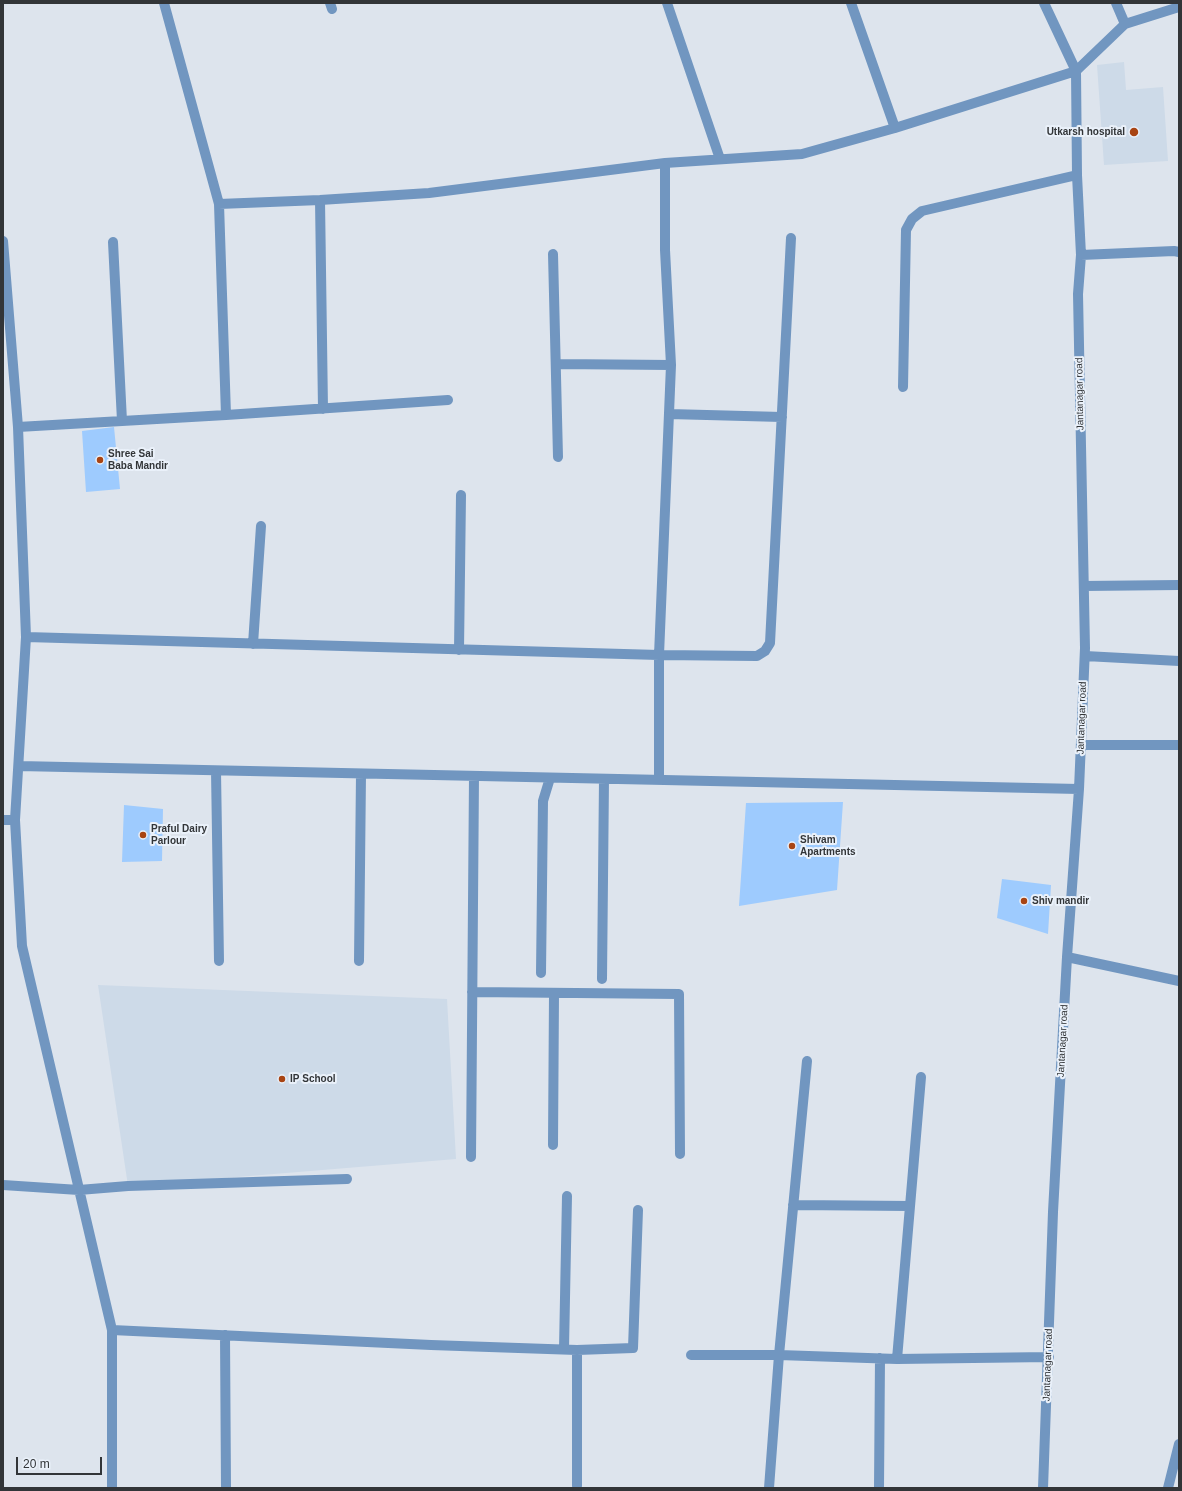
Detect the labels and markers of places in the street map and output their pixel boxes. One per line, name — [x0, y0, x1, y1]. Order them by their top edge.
place label: Utkarsh hospital — [1047, 126, 1125, 138]
marker: Utkarsh hospital — [1128, 126, 1140, 138]
place label: Shree Sai Baba Mandir — [108, 448, 168, 472]
marker: Shree Sai Baba Mandir — [95, 455, 105, 465]
place label: Praful Dairy Parlour — [151, 823, 207, 846]
marker: Praful Dairy Parlour — [138, 830, 148, 840]
place label: Shivam Apartments — [800, 834, 856, 858]
marker: Shivam Apartments — [787, 841, 797, 851]
place label: Shiv mandir — [1032, 895, 1089, 907]
marker: Shiv mandir — [1019, 896, 1029, 906]
place label: IP School — [290, 1073, 336, 1085]
marker: IP School — [277, 1074, 287, 1084]

